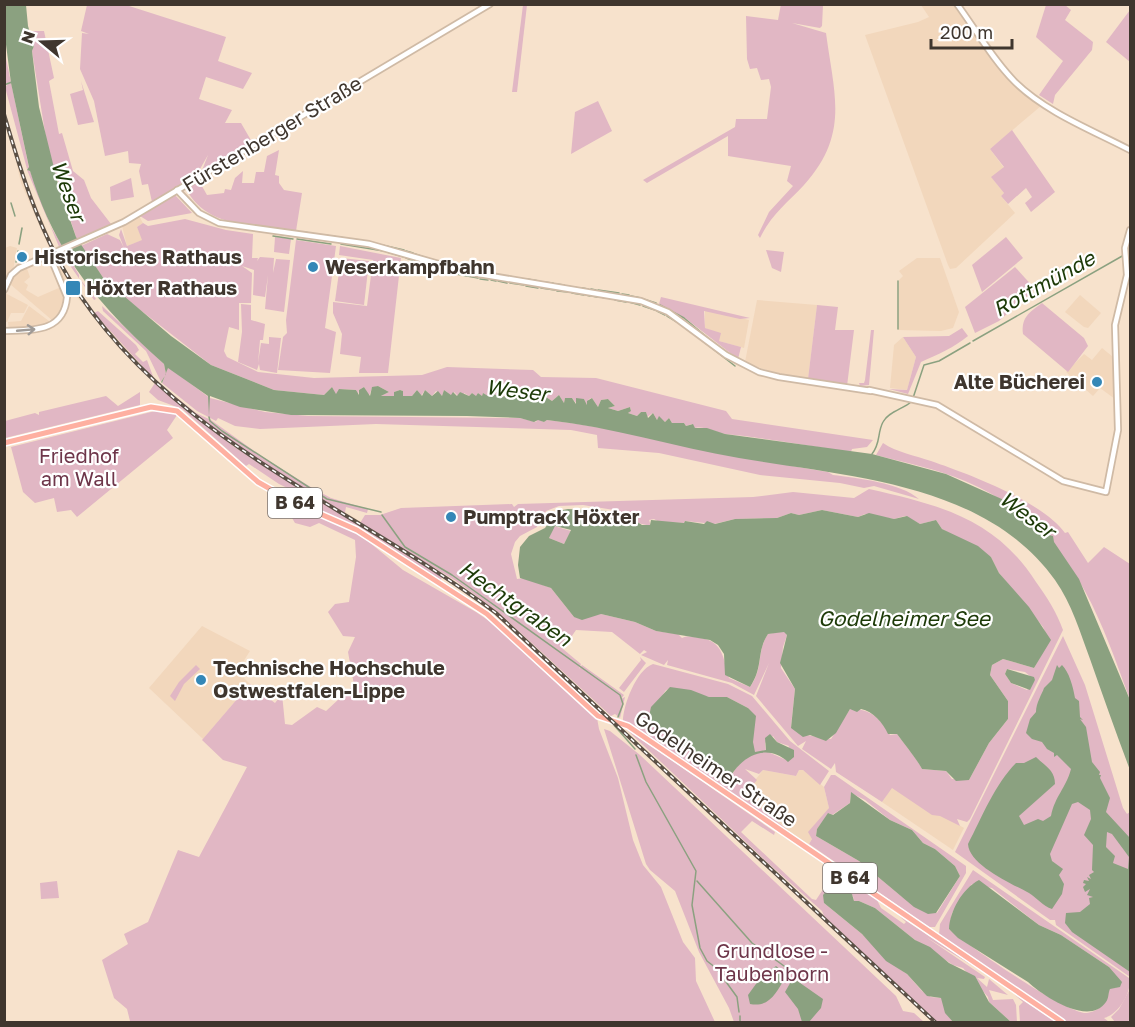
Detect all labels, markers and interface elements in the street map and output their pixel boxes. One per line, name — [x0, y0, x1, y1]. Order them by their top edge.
north arrow — [12, 12, 72, 72]
scale bar — [931, 12, 1012, 50]
text: 200 m — [940, 21, 993, 43]
text: N — [16, 28, 39, 46]
street label: Fürstenberger Straße — [177, 70, 366, 196]
water label: Weser — [46, 157, 93, 227]
place label: Historisches Rathaus — [34, 244, 242, 268]
water label: Rottmünde — [988, 244, 1101, 322]
marker: Historisches Rathaus — [15, 250, 29, 264]
place label: Weserkampfbahn — [325, 254, 495, 278]
marker: Weserkampfbahn — [306, 260, 320, 274]
place label: Höxter Rathaus — [86, 275, 237, 299]
marker: Höxter Rathaus — [64, 279, 82, 297]
one-way arrow — [16, 324, 36, 335]
place label: Alte Bücherei — [954, 369, 1085, 393]
water label: Weser — [484, 373, 553, 407]
marker: Alte Bücherei — [1090, 375, 1104, 389]
park label: Friedhof am Wall — [39, 443, 119, 490]
water label: Weser — [995, 485, 1063, 545]
road number: B 64 — [268, 488, 322, 518]
place label: Pumptrack Höxter — [463, 504, 640, 528]
marker: Pumptrack Höxter — [444, 510, 458, 524]
water label: Hechtgraben — [454, 555, 578, 652]
water label: Godelheimer See — [818, 605, 992, 631]
place label: Technische Hochschule Ostwestfalen-Lippe — [213, 655, 445, 702]
marker: Technische Hochschule Ostwestfalen-Lippe — [194, 673, 208, 687]
street label: Godelheimer Straße — [631, 705, 802, 831]
road number: B 64 — [823, 863, 877, 893]
park label: Grundlose - Taubenborn — [715, 938, 829, 985]

